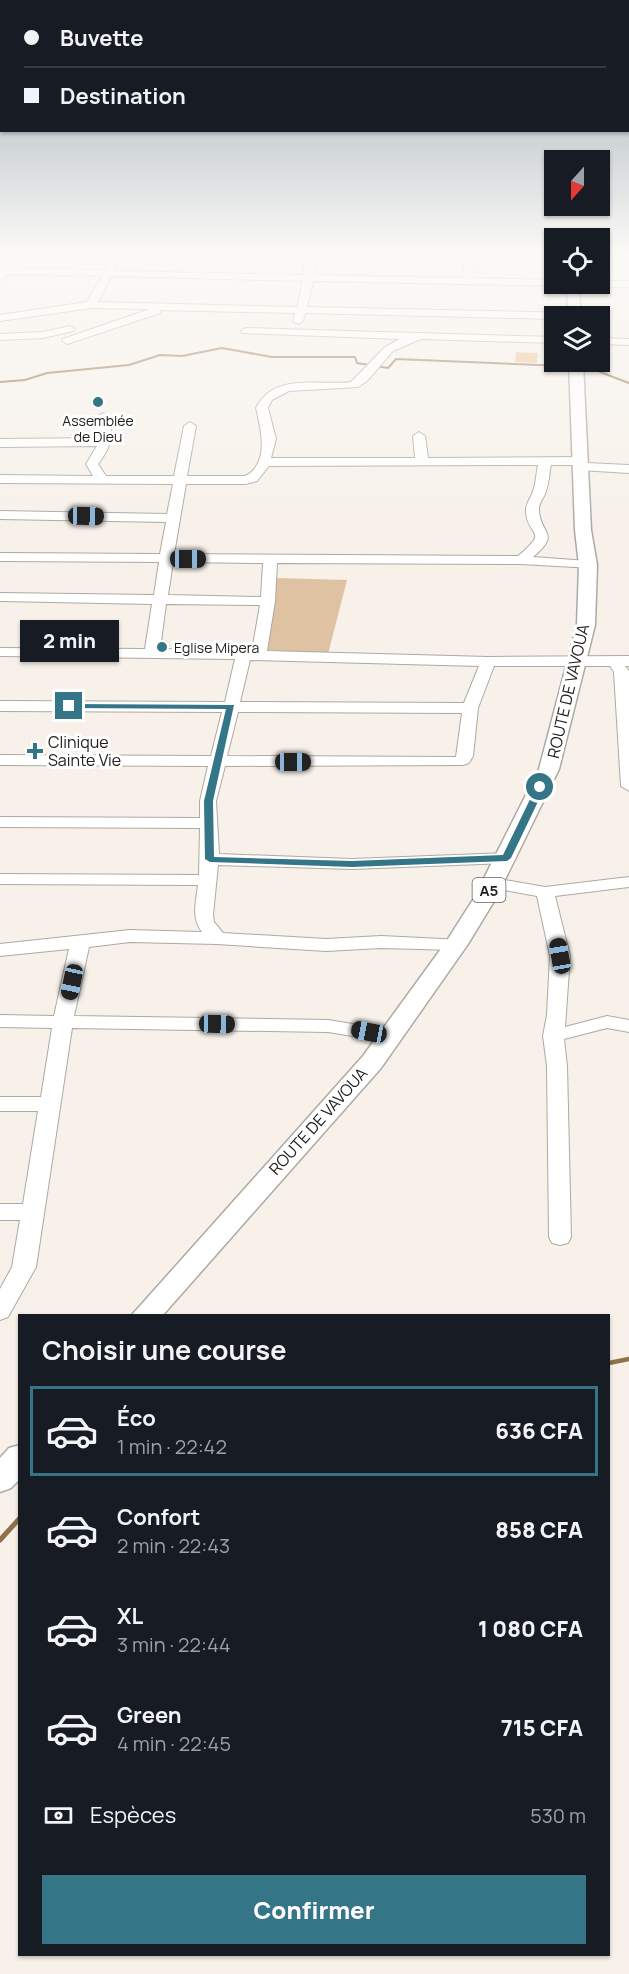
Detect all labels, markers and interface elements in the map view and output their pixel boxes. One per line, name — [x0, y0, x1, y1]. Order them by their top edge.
text: Buvette — [60, 23, 144, 53]
text: Destination — [60, 81, 186, 111]
north arrow — [544, 150, 610, 216]
map controls — [544, 150, 610, 372]
button: locate — [544, 228, 610, 294]
button: layers — [544, 306, 610, 372]
marker: Assemblée de Dieu — [91, 395, 105, 409]
place label: Assemblée de Dieu — [62, 411, 134, 446]
car — [68, 507, 104, 525]
car — [170, 550, 206, 568]
callout: 2 min — [20, 619, 118, 661]
street label: ROUTE DE VAVOUA — [542, 622, 594, 760]
text: 2 min — [43, 627, 96, 654]
place label: Eglise Mipera — [174, 638, 259, 657]
marker: Eglise Mipera — [155, 640, 169, 654]
route end — [55, 692, 82, 719]
place label: Clinique Sainte Vie — [48, 731, 121, 771]
marker: Clinique Sainte Vie — [26, 742, 44, 760]
car — [275, 753, 311, 771]
route start — [526, 773, 553, 800]
road number: A5 — [472, 878, 506, 902]
car — [548, 937, 572, 975]
car — [59, 963, 85, 1001]
car — [199, 1015, 235, 1033]
car — [350, 1020, 388, 1044]
street label: ROUTE DE VAVOUA — [264, 1063, 372, 1179]
text: Choisir une course — [42, 1331, 286, 1368]
text: Éco — [117, 1403, 156, 1433]
icon: car — [45, 1404, 99, 1458]
text: 636 CFA — [495, 1416, 583, 1446]
text: 1 min · 22:42 — [117, 1433, 227, 1460]
text: Confort — [117, 1502, 200, 1532]
icon: car — [45, 1503, 99, 1557]
text: 858 CFA — [495, 1515, 583, 1545]
text: 2 min · 22:43 — [117, 1532, 230, 1559]
text: XL — [117, 1601, 143, 1631]
icon: car — [45, 1602, 99, 1656]
text: 1 080 CFA — [478, 1614, 583, 1644]
text: 3 min · 22:44 — [117, 1631, 231, 1658]
text: Green — [117, 1700, 182, 1730]
icon: car — [45, 1701, 99, 1755]
text: 715 CFA — [501, 1713, 583, 1743]
text: 4 min · 22:45 — [117, 1730, 231, 1757]
icon: cash — [42, 1799, 75, 1832]
text: Espèces — [90, 1800, 176, 1830]
text: 530 m — [530, 1802, 586, 1829]
button: Confirmer — [42, 1875, 586, 1944]

